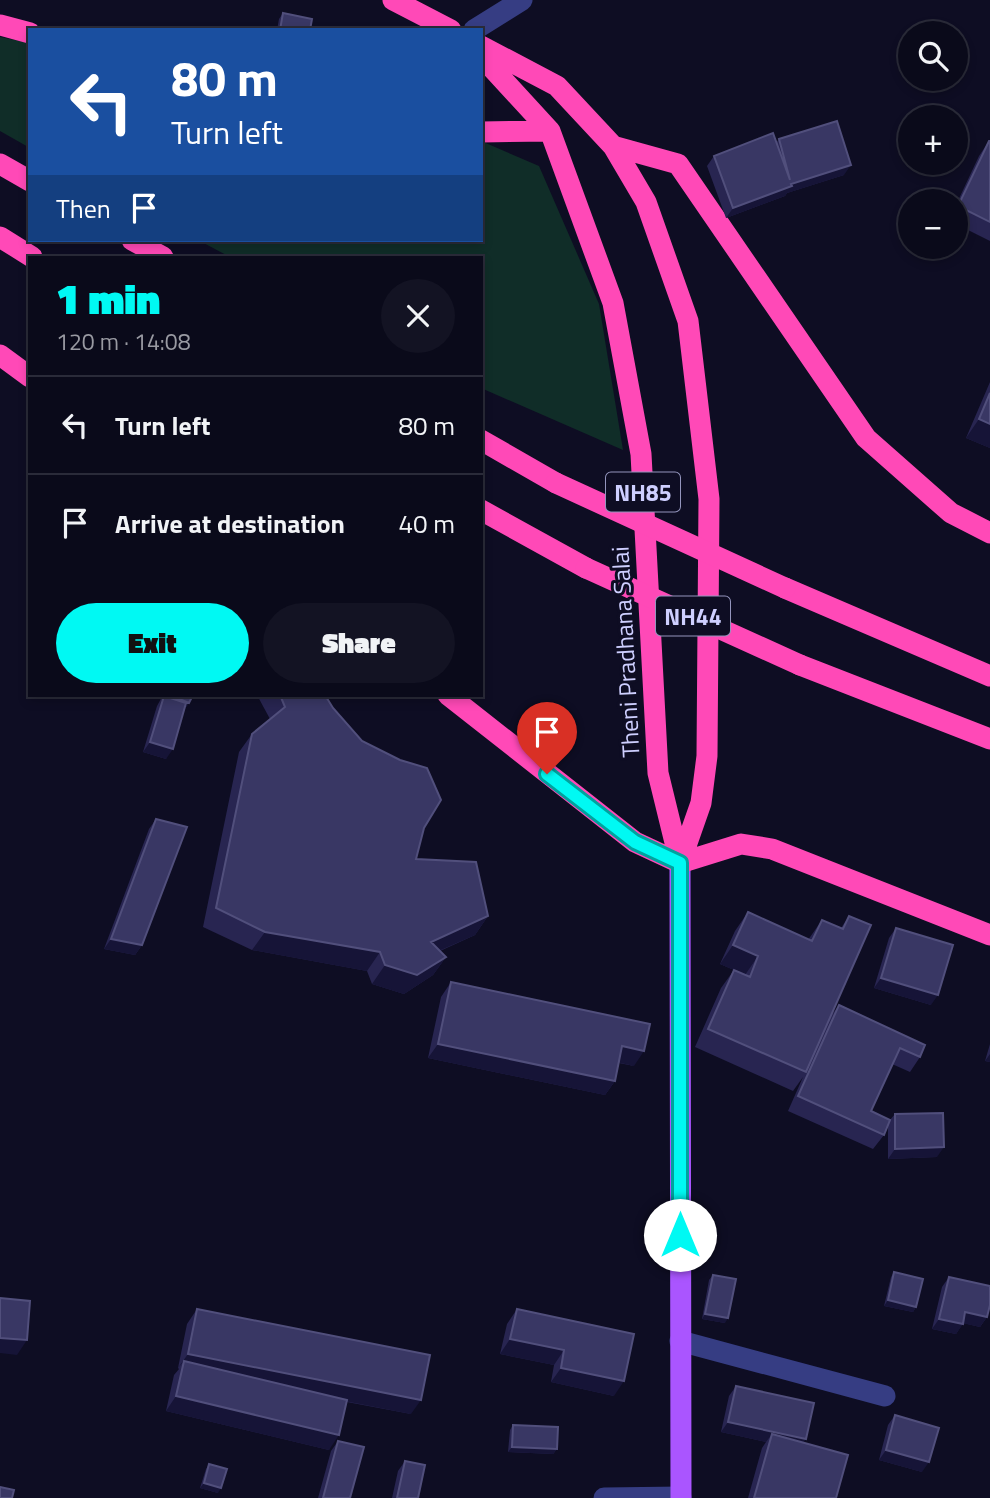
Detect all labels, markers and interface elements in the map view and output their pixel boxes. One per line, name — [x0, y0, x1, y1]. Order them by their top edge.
map controls — [898, 21, 968, 259]
button: search — [898, 21, 968, 91]
text: 80 m — [171, 40, 278, 115]
icon: left — [56, 56, 147, 147]
button: + — [898, 105, 968, 175]
text: Turn left — [171, 108, 283, 156]
text: Then — [56, 189, 111, 228]
icon: arrive — [125, 189, 163, 227]
button: − — [898, 189, 968, 259]
text: 1 min — [56, 266, 160, 330]
button: close — [381, 279, 455, 353]
text: 120 m · 14:08 — [56, 324, 191, 359]
icon: left — [56, 406, 94, 444]
text: Turn left — [115, 406, 210, 445]
text: 80 m — [398, 406, 455, 445]
road number: NH85 — [606, 472, 680, 512]
icon: arrive — [56, 504, 94, 542]
text: Arrive at destination — [115, 504, 345, 543]
text: 40 m — [398, 504, 455, 543]
street label: Theni Pradhana Salai — [601, 546, 649, 758]
road number: NH44 — [656, 596, 730, 636]
button: Exit — [56, 603, 249, 683]
button: Share — [263, 603, 455, 683]
pin — [517, 702, 577, 774]
icon: arrive — [528, 713, 566, 751]
position arrow — [643, 1198, 717, 1272]

